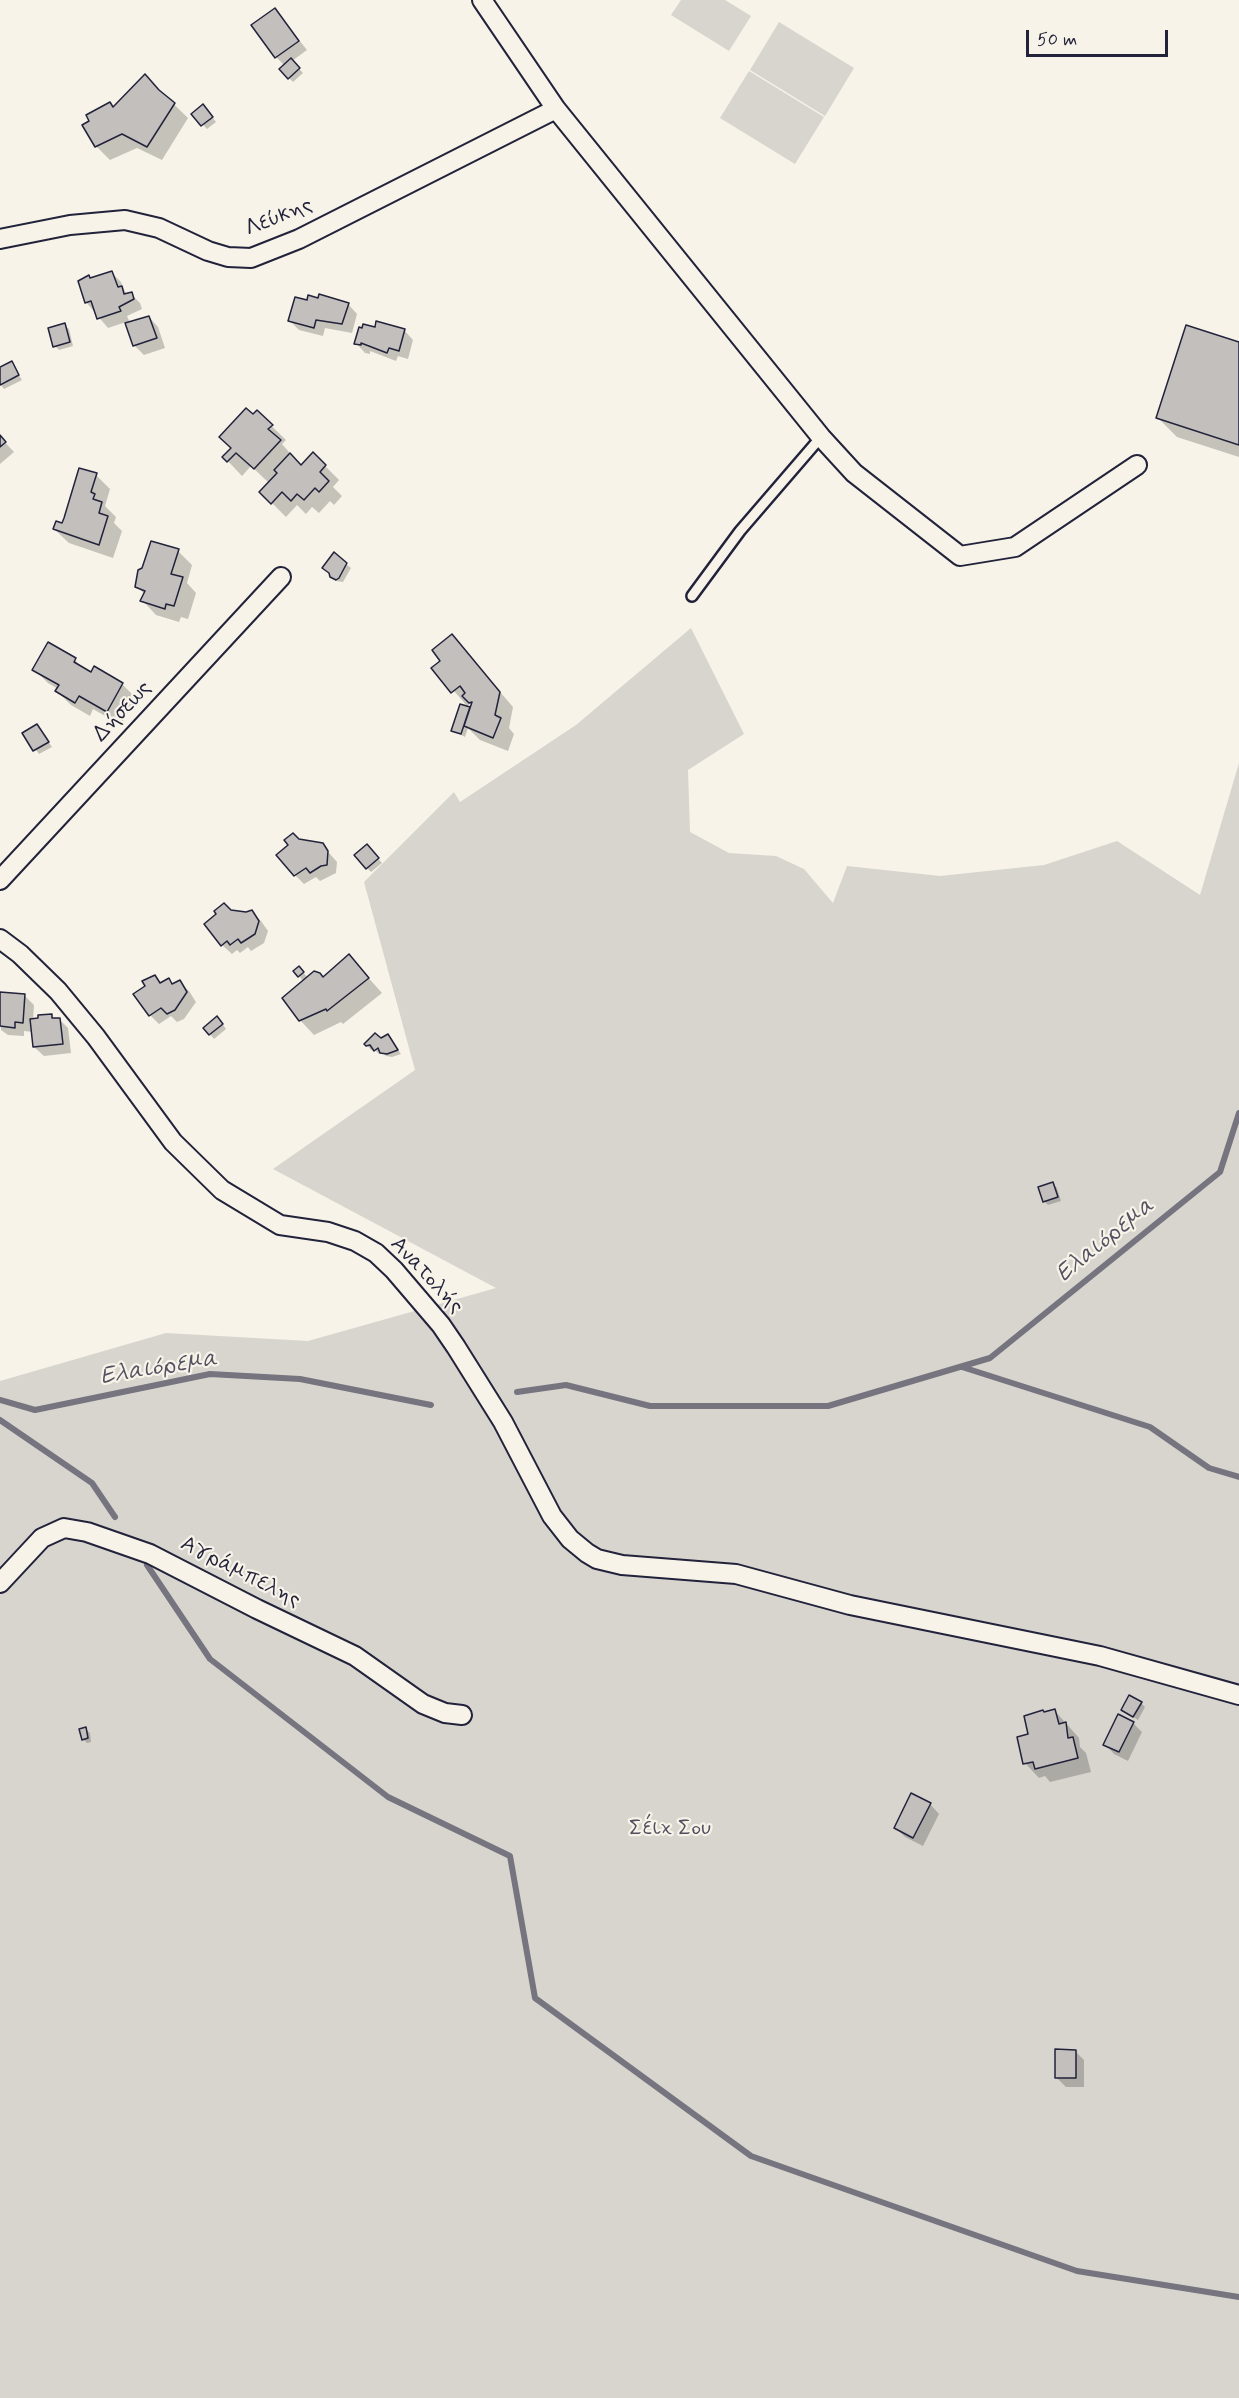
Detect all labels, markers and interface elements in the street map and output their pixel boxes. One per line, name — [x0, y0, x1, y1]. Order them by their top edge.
scale bar — [1029, 18, 1172, 56]
text: 50 m — [1037, 28, 1077, 52]
street label: Λεύκης — [241, 193, 317, 243]
street label: Δήσεως — [88, 676, 158, 748]
water label: Ελαιόρεμα — [1051, 1193, 1161, 1289]
street label: Ανατολής — [384, 1232, 468, 1320]
water label: Ελαιόρεμα — [98, 1346, 220, 1392]
street label: Αγράμπελης — [176, 1531, 304, 1615]
park label: Σέιχ Σου — [629, 1816, 711, 1842]

